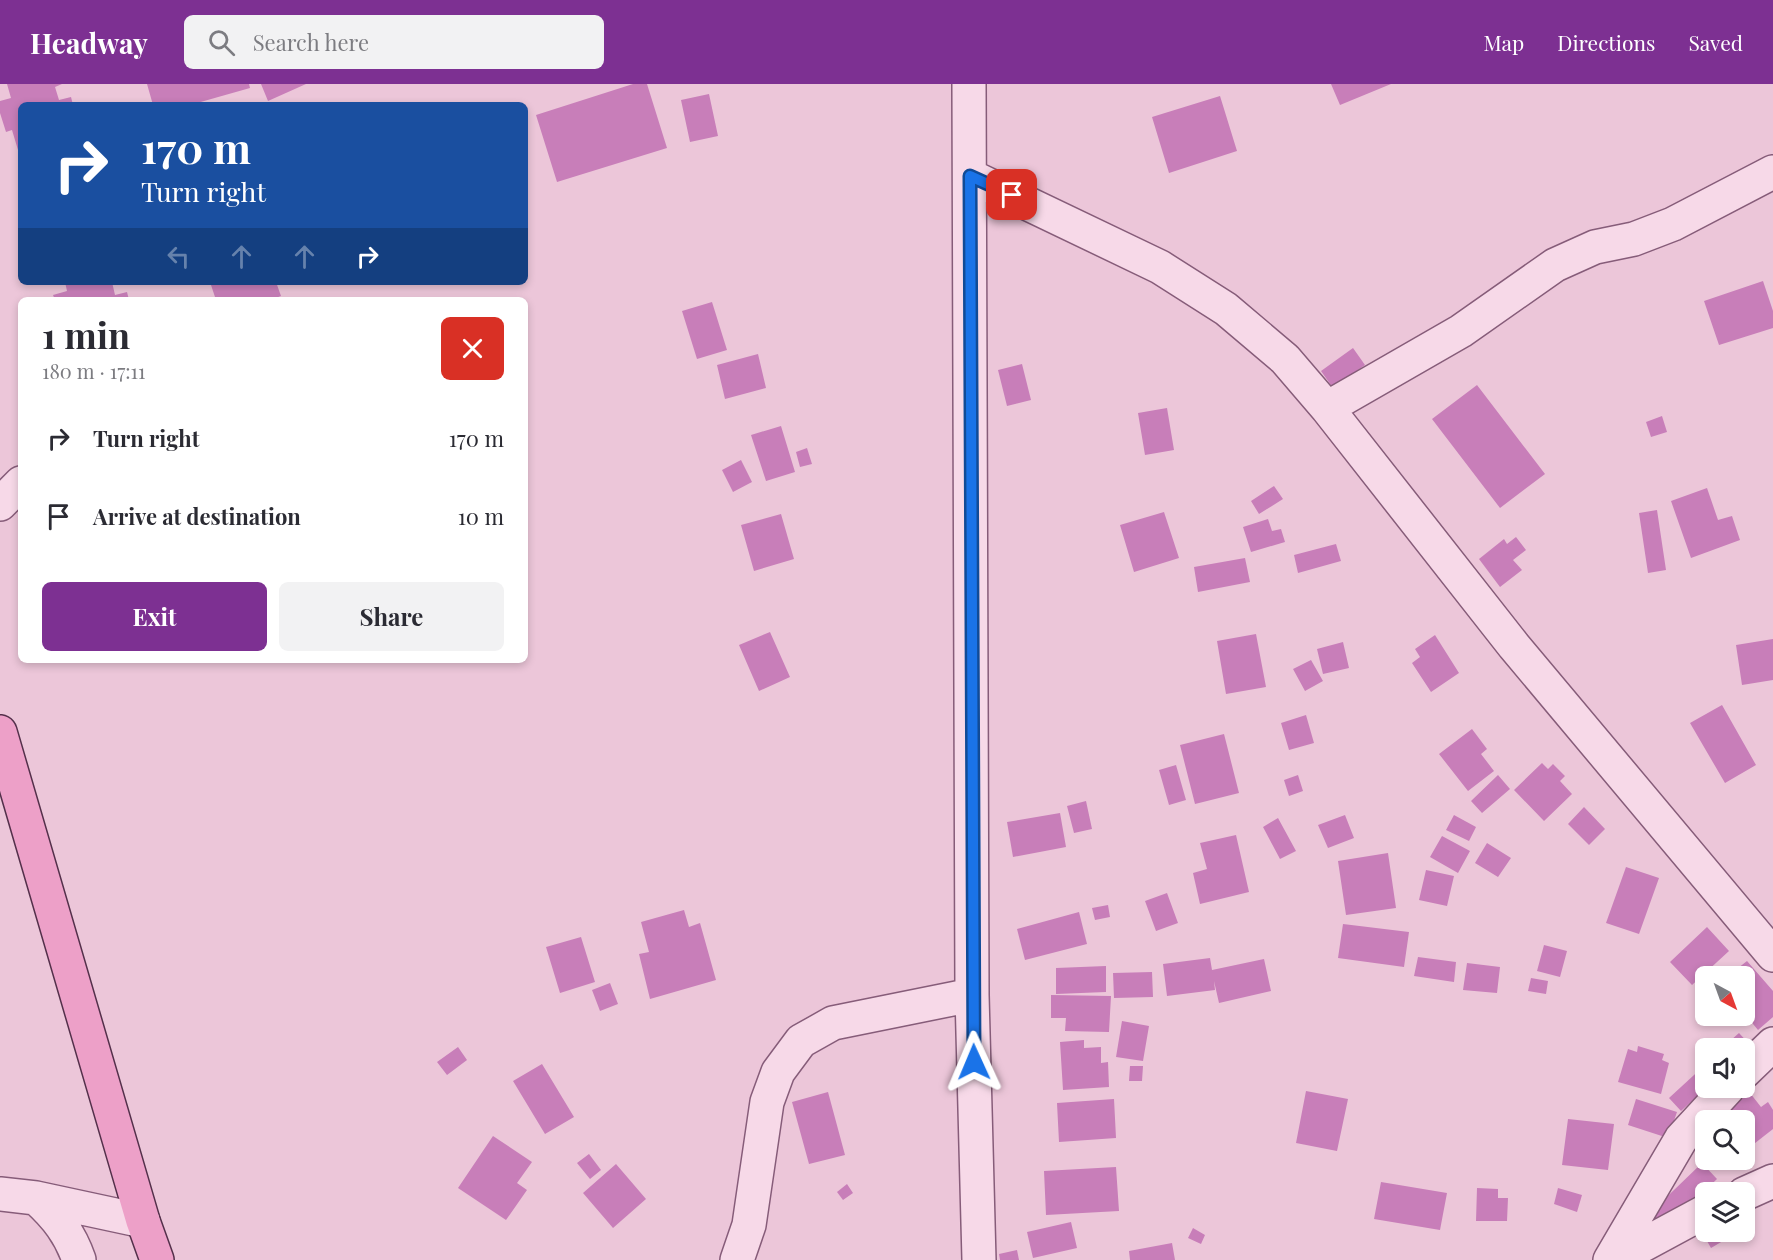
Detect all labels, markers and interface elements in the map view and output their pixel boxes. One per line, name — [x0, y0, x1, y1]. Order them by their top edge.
search box — [184, 15, 604, 69]
text: Headway — [30, 24, 148, 61]
icon: search — [205, 26, 238, 59]
text: Search here — [253, 27, 369, 57]
text: Map — [1483, 28, 1524, 56]
text: Directions — [1557, 28, 1655, 56]
text: Saved — [1688, 28, 1743, 56]
text: 170 m — [141, 119, 251, 175]
icon: right — [42, 126, 120, 204]
pin — [986, 169, 1037, 220]
text: Turn right — [141, 173, 266, 209]
icon: arrive — [995, 178, 1028, 211]
icon: left — [162, 240, 195, 273]
icon: ahead — [225, 240, 258, 273]
icon: ahead — [288, 240, 321, 273]
icon: right — [351, 240, 384, 273]
text: 1 min — [42, 310, 130, 358]
button: close — [441, 317, 504, 380]
text: 180 m · 17:11 — [42, 357, 145, 384]
icon: right — [42, 422, 75, 455]
text: Turn right — [93, 423, 199, 453]
text: 170 m — [449, 423, 504, 453]
icon: arrive — [42, 500, 75, 533]
text: Arrive at destination — [93, 501, 301, 531]
text: 10 m — [458, 501, 504, 531]
button: Exit — [42, 582, 267, 651]
button: Share — [279, 582, 504, 651]
north arrow — [1695, 966, 1755, 1026]
map controls — [1695, 966, 1755, 1242]
position arrow — [942, 1030, 1006, 1094]
button: sound — [1695, 1038, 1755, 1098]
button: search — [1695, 1110, 1755, 1170]
button: layers — [1695, 1182, 1755, 1242]

